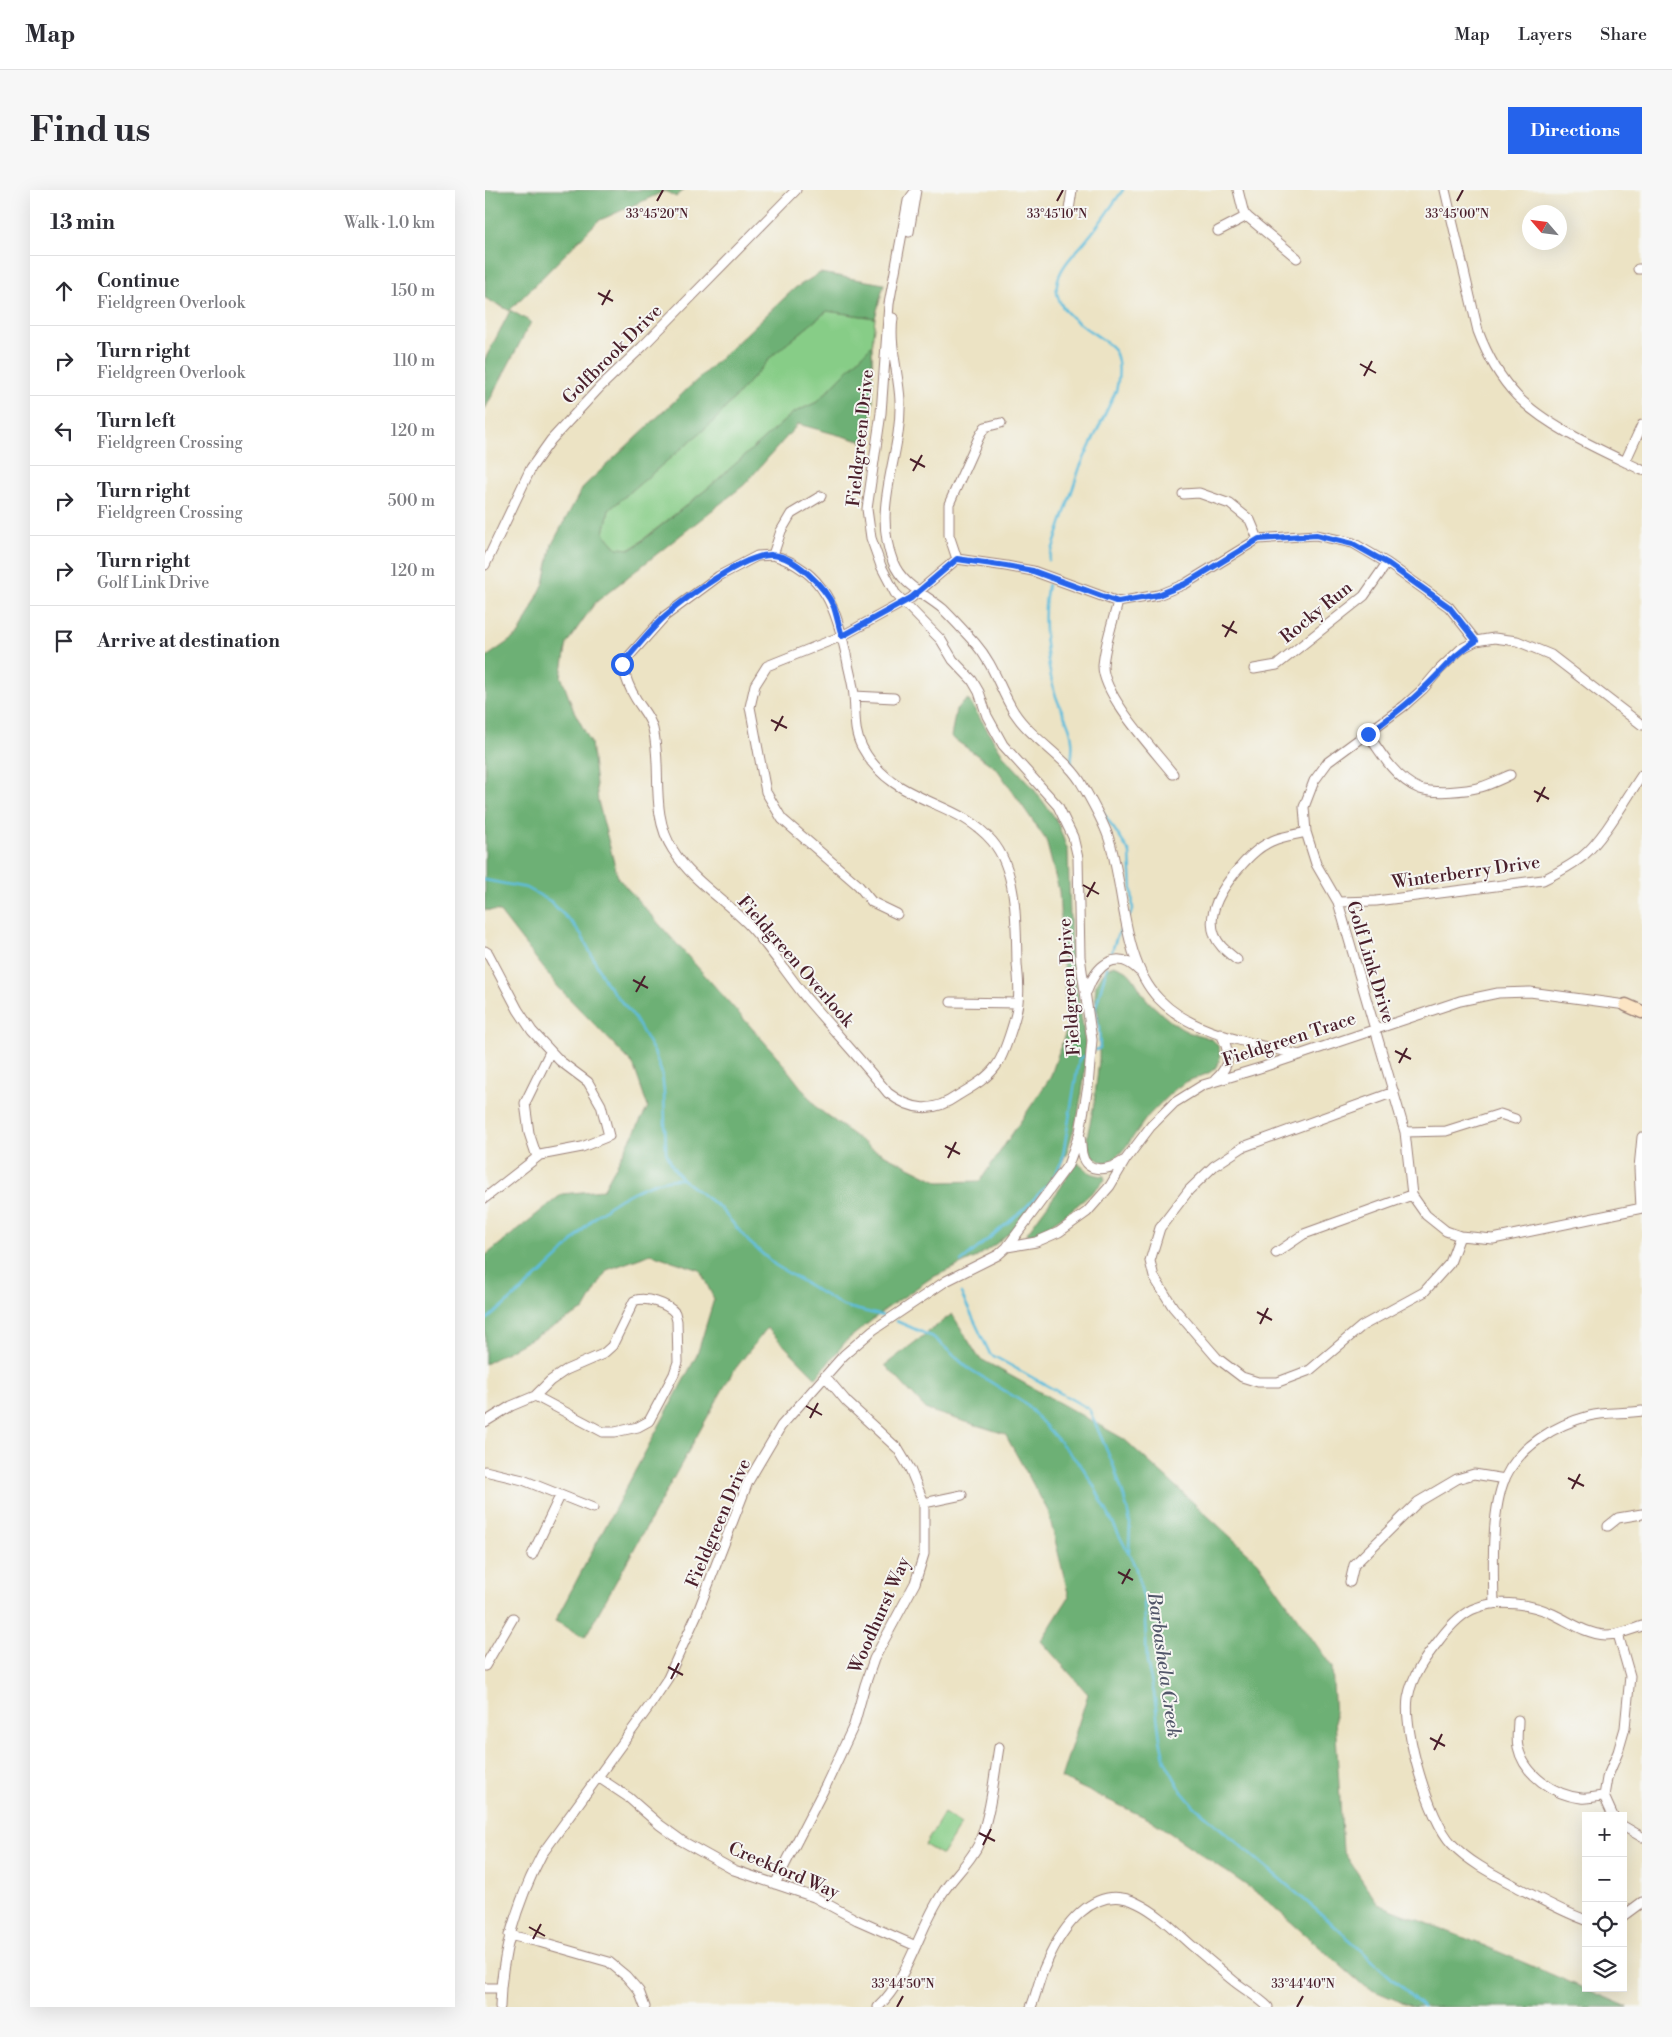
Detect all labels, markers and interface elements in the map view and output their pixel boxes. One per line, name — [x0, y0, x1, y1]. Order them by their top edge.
text: Map — [25, 20, 75, 50]
text: Map — [1455, 23, 1490, 46]
text: Layers — [1518, 23, 1572, 46]
text: Share — [1600, 23, 1647, 46]
button: Directions — [1508, 107, 1642, 154]
text: Find us — [30, 109, 150, 152]
north arrow — [1522, 205, 1567, 250]
text: 33°45'20"N — [626, 207, 688, 222]
text: 33°45'10"N — [1027, 207, 1087, 222]
text: 33°45'00"N — [1425, 207, 1489, 222]
text: 13 min — [50, 210, 115, 236]
text: Walk · 1.0 km — [344, 213, 435, 233]
text: Continue — [97, 269, 180, 293]
icon: ahead — [50, 277, 78, 305]
text: 150 m — [391, 281, 435, 301]
text: Fieldgreen Overlook — [97, 293, 245, 313]
street label: Golfbrook Drive — [557, 299, 667, 409]
text: Turn right — [97, 339, 190, 363]
icon: right — [50, 347, 78, 375]
text: 110 m — [393, 351, 435, 371]
text: Fieldgreen Overlook — [97, 363, 245, 383]
street label: Fieldgreen Drive — [842, 368, 879, 508]
text: Turn left — [97, 409, 176, 433]
icon: left — [50, 417, 78, 445]
text: 120 m — [391, 421, 435, 441]
text: Fieldgreen Crossing — [97, 433, 243, 453]
text: Turn right — [97, 479, 190, 503]
icon: right — [50, 487, 78, 515]
text: 500 m — [388, 491, 435, 511]
text: Fieldgreen Crossing — [97, 503, 243, 523]
text: Turn right — [97, 549, 190, 573]
icon: right — [50, 557, 78, 585]
text: 120 m — [391, 561, 435, 581]
text: Golf Link Drive — [97, 573, 209, 593]
street label: Rocky Run — [1275, 576, 1357, 649]
icon: arrive — [50, 627, 78, 655]
text: Arrive at destination — [97, 629, 280, 653]
route start — [611, 653, 634, 676]
route end — [1357, 723, 1380, 746]
street label: Winterberry Drive — [1389, 851, 1542, 894]
street label: Fieldgreen Overlook — [732, 891, 860, 1033]
street label: Golf Link Drive — [1341, 898, 1400, 1026]
street label: Fieldgreen Drive — [1053, 917, 1086, 1057]
street label: Fieldgreen Trace — [1219, 1007, 1359, 1072]
street label: Fieldgreen Drive — [681, 1455, 756, 1591]
street label: Woodhurst Way — [843, 1553, 916, 1678]
water label: Barbashela Creek — [1142, 1590, 1186, 1740]
map controls — [1582, 1812, 1627, 1992]
button: + — [1582, 1812, 1627, 1857]
street label: Creekford Way — [725, 1837, 843, 1904]
button: − — [1582, 1857, 1627, 1902]
button: locate — [1582, 1902, 1627, 1947]
button: layers — [1582, 1947, 1627, 1992]
text: 33°44'50"N — [871, 1977, 935, 1992]
text: 33°44'40"N — [1271, 1977, 1335, 1992]

